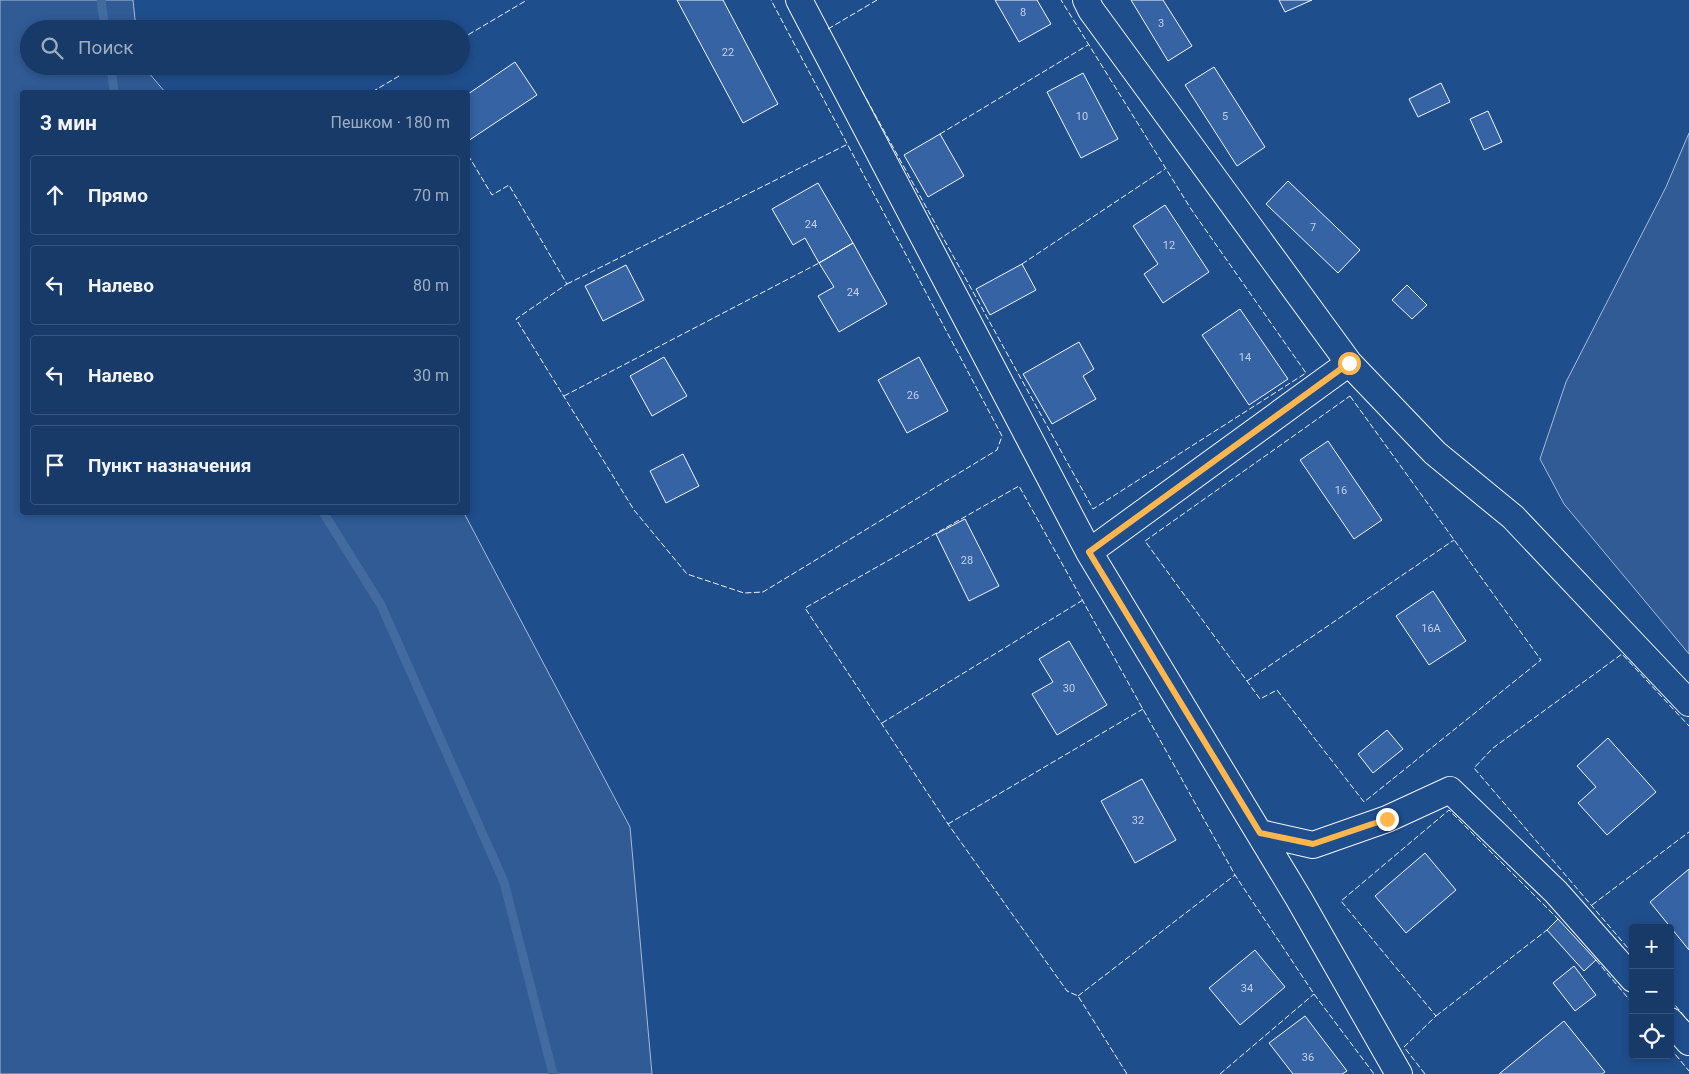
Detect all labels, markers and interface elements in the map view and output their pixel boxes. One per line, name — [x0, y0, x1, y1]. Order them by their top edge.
house number: 8 — [1020, 6, 1026, 19]
house number: 3 — [1158, 17, 1164, 30]
search box — [20, 20, 470, 75]
icon: search — [38, 34, 66, 62]
text: Поиск — [78, 36, 134, 59]
house number: 22 — [722, 46, 734, 59]
house number: 10 — [1076, 110, 1088, 123]
house number: 5 — [1222, 110, 1228, 123]
text: 3 мин — [40, 111, 97, 135]
text: Пешком · 180 m — [331, 113, 450, 132]
icon: ahead — [41, 181, 69, 209]
text: Прямо — [88, 184, 148, 207]
text: 70 m — [413, 186, 449, 205]
house number: 24 — [805, 218, 817, 231]
house number: 7 — [1310, 221, 1316, 234]
house number: 12 — [1163, 239, 1175, 252]
icon: left — [41, 271, 69, 299]
text: Налево — [88, 274, 154, 297]
text: 80 m — [413, 276, 449, 295]
house number: 24 — [847, 286, 859, 299]
house number: 14 — [1239, 351, 1251, 364]
route start — [1338, 352, 1361, 375]
icon: left — [41, 361, 69, 389]
text: Налево — [88, 364, 154, 387]
text: 30 m — [413, 366, 449, 385]
house number: 26 — [907, 389, 919, 402]
icon: arrive — [41, 451, 69, 479]
text: Пункт назначения — [88, 454, 251, 477]
house number: 16 — [1335, 484, 1347, 497]
house number: 28 — [961, 554, 973, 567]
house number: 16А — [1421, 622, 1442, 635]
house number: 30 — [1063, 682, 1075, 695]
route end — [1376, 808, 1399, 831]
house number: 32 — [1132, 814, 1144, 827]
map controls — [1629, 924, 1674, 1059]
button: + — [1629, 924, 1674, 969]
button: − — [1629, 969, 1674, 1014]
house number: 34 — [1241, 982, 1253, 995]
button: locate — [1629, 1014, 1674, 1059]
house number: 36 — [1302, 1051, 1314, 1064]

